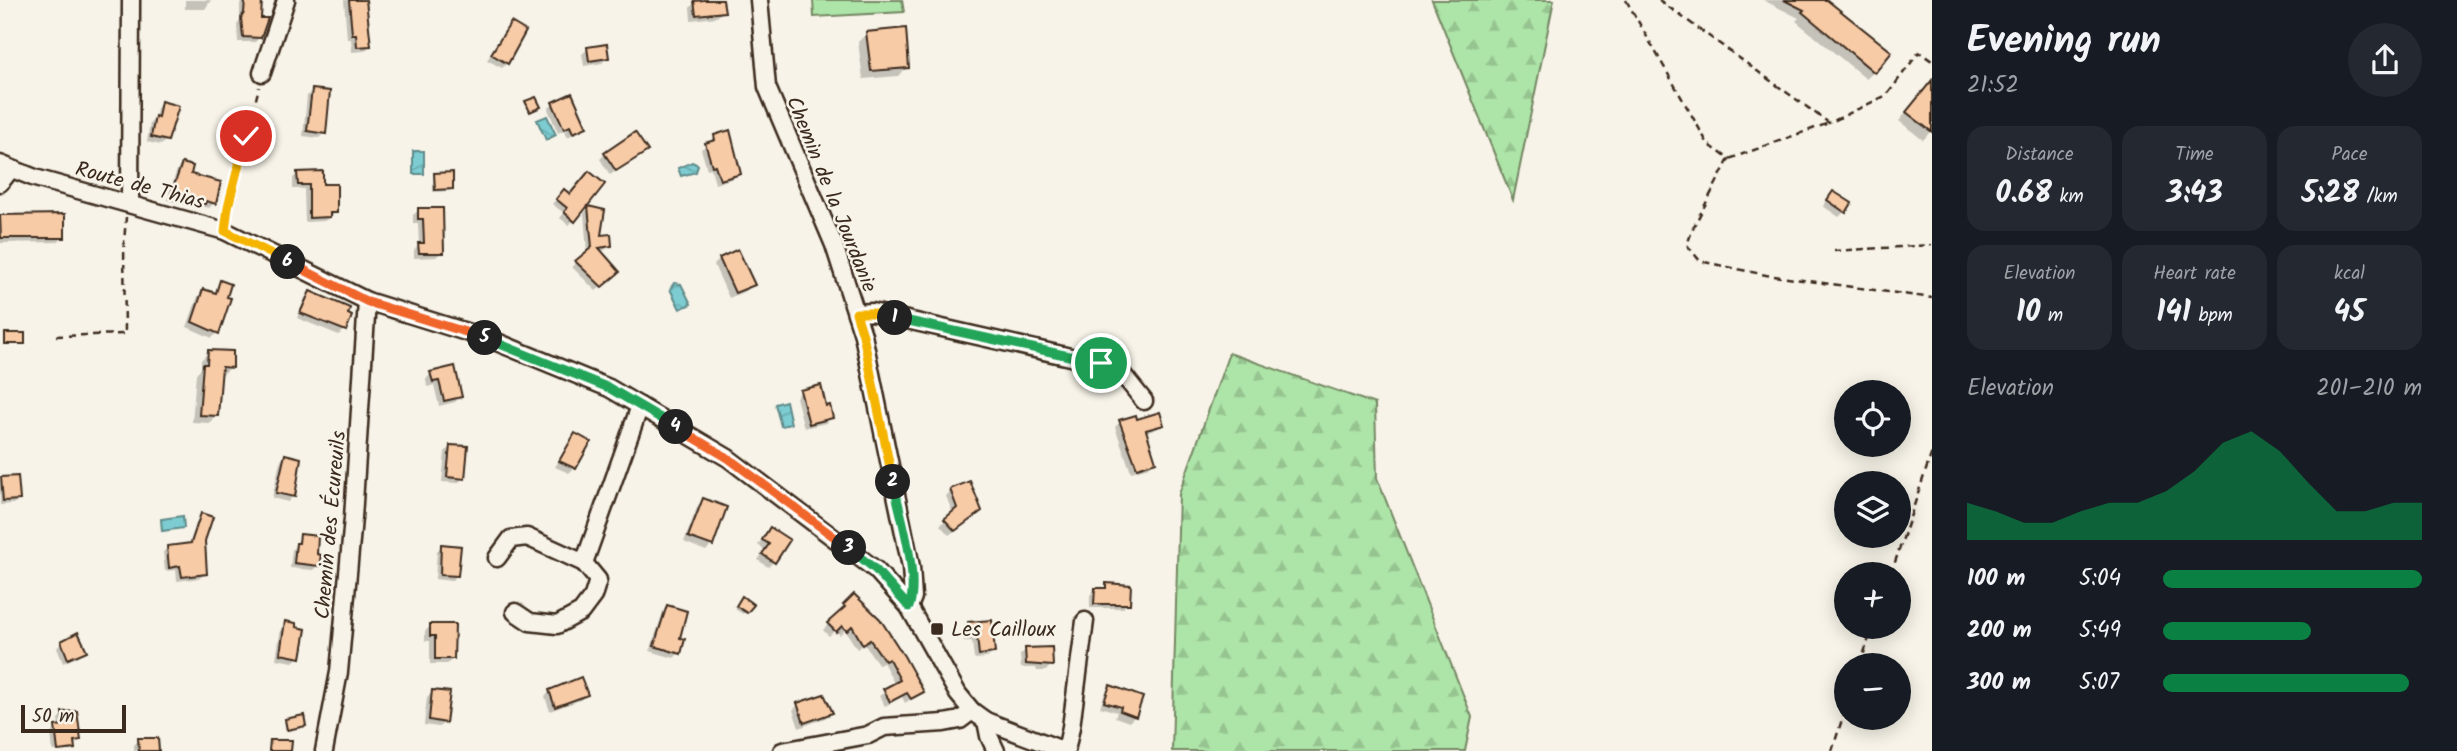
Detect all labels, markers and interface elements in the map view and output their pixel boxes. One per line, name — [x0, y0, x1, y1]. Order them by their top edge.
text: Evening run — [1967, 12, 2161, 72]
button: share — [2348, 23, 2422, 97]
text: 21:52 — [1967, 68, 2019, 104]
street label: Chemin de la Jourdanie — [776, 92, 885, 298]
pin — [216, 106, 276, 166]
icon: check — [227, 117, 265, 155]
text: Distance — [2005, 140, 2074, 170]
text: Time — [2175, 140, 2214, 170]
text: Pace — [2331, 140, 2368, 170]
street label: Route de Thias — [71, 153, 208, 220]
text: 0.68 — [1995, 170, 2052, 218]
text: 3:43 — [2166, 170, 2223, 218]
text: 5:28 — [2301, 170, 2359, 218]
text: km — [2052, 182, 2084, 212]
text: /km — [2359, 182, 2398, 212]
pin: 6 — [270, 244, 306, 280]
text: 6 — [282, 246, 293, 276]
text: Elevation — [2004, 259, 2075, 289]
text: Heart rate — [2153, 259, 2236, 289]
text: kcal — [2334, 259, 2365, 289]
text: 10 — [2016, 289, 2040, 337]
text: 141 — [2156, 289, 2191, 337]
text: 45 — [2334, 289, 2365, 337]
pin: 1 — [878, 300, 912, 336]
text: m — [2040, 301, 2063, 331]
text: bpm — [2191, 301, 2233, 331]
text: 1 — [892, 302, 897, 332]
pin: 5 — [468, 320, 503, 356]
text: 5 — [480, 322, 489, 352]
pin — [1071, 333, 1131, 393]
icon: arrive — [1082, 344, 1120, 382]
text: Elevation — [1967, 371, 2054, 407]
text: 201–210 m — [2316, 371, 2422, 407]
map controls — [1834, 380, 1911, 730]
button: locate — [1834, 380, 1911, 457]
pin: 4 — [658, 410, 694, 444]
text: 4 — [670, 411, 681, 441]
street label: Chemin des Écureuils — [307, 429, 356, 621]
pin: 2 — [876, 464, 910, 500]
text: 2 — [887, 466, 898, 496]
button: layers — [1834, 471, 1911, 548]
pin: 3 — [832, 530, 866, 566]
text: 3 — [843, 532, 854, 562]
text: 100 m — [1967, 561, 2025, 597]
text: 5:04 — [2079, 561, 2121, 597]
button: + — [1834, 562, 1911, 639]
text: 200 m — [1967, 613, 2032, 649]
text: 5:49 — [2079, 613, 2121, 649]
place label: Les Cailloux — [951, 614, 1057, 647]
marker: Les Cailloux — [929, 621, 945, 637]
button: − — [1834, 653, 1911, 730]
text: 300 m — [1967, 665, 2031, 701]
text: 5:07 — [2079, 665, 2119, 701]
scale bar — [21, 702, 126, 734]
text: 50 m — [32, 702, 74, 732]

